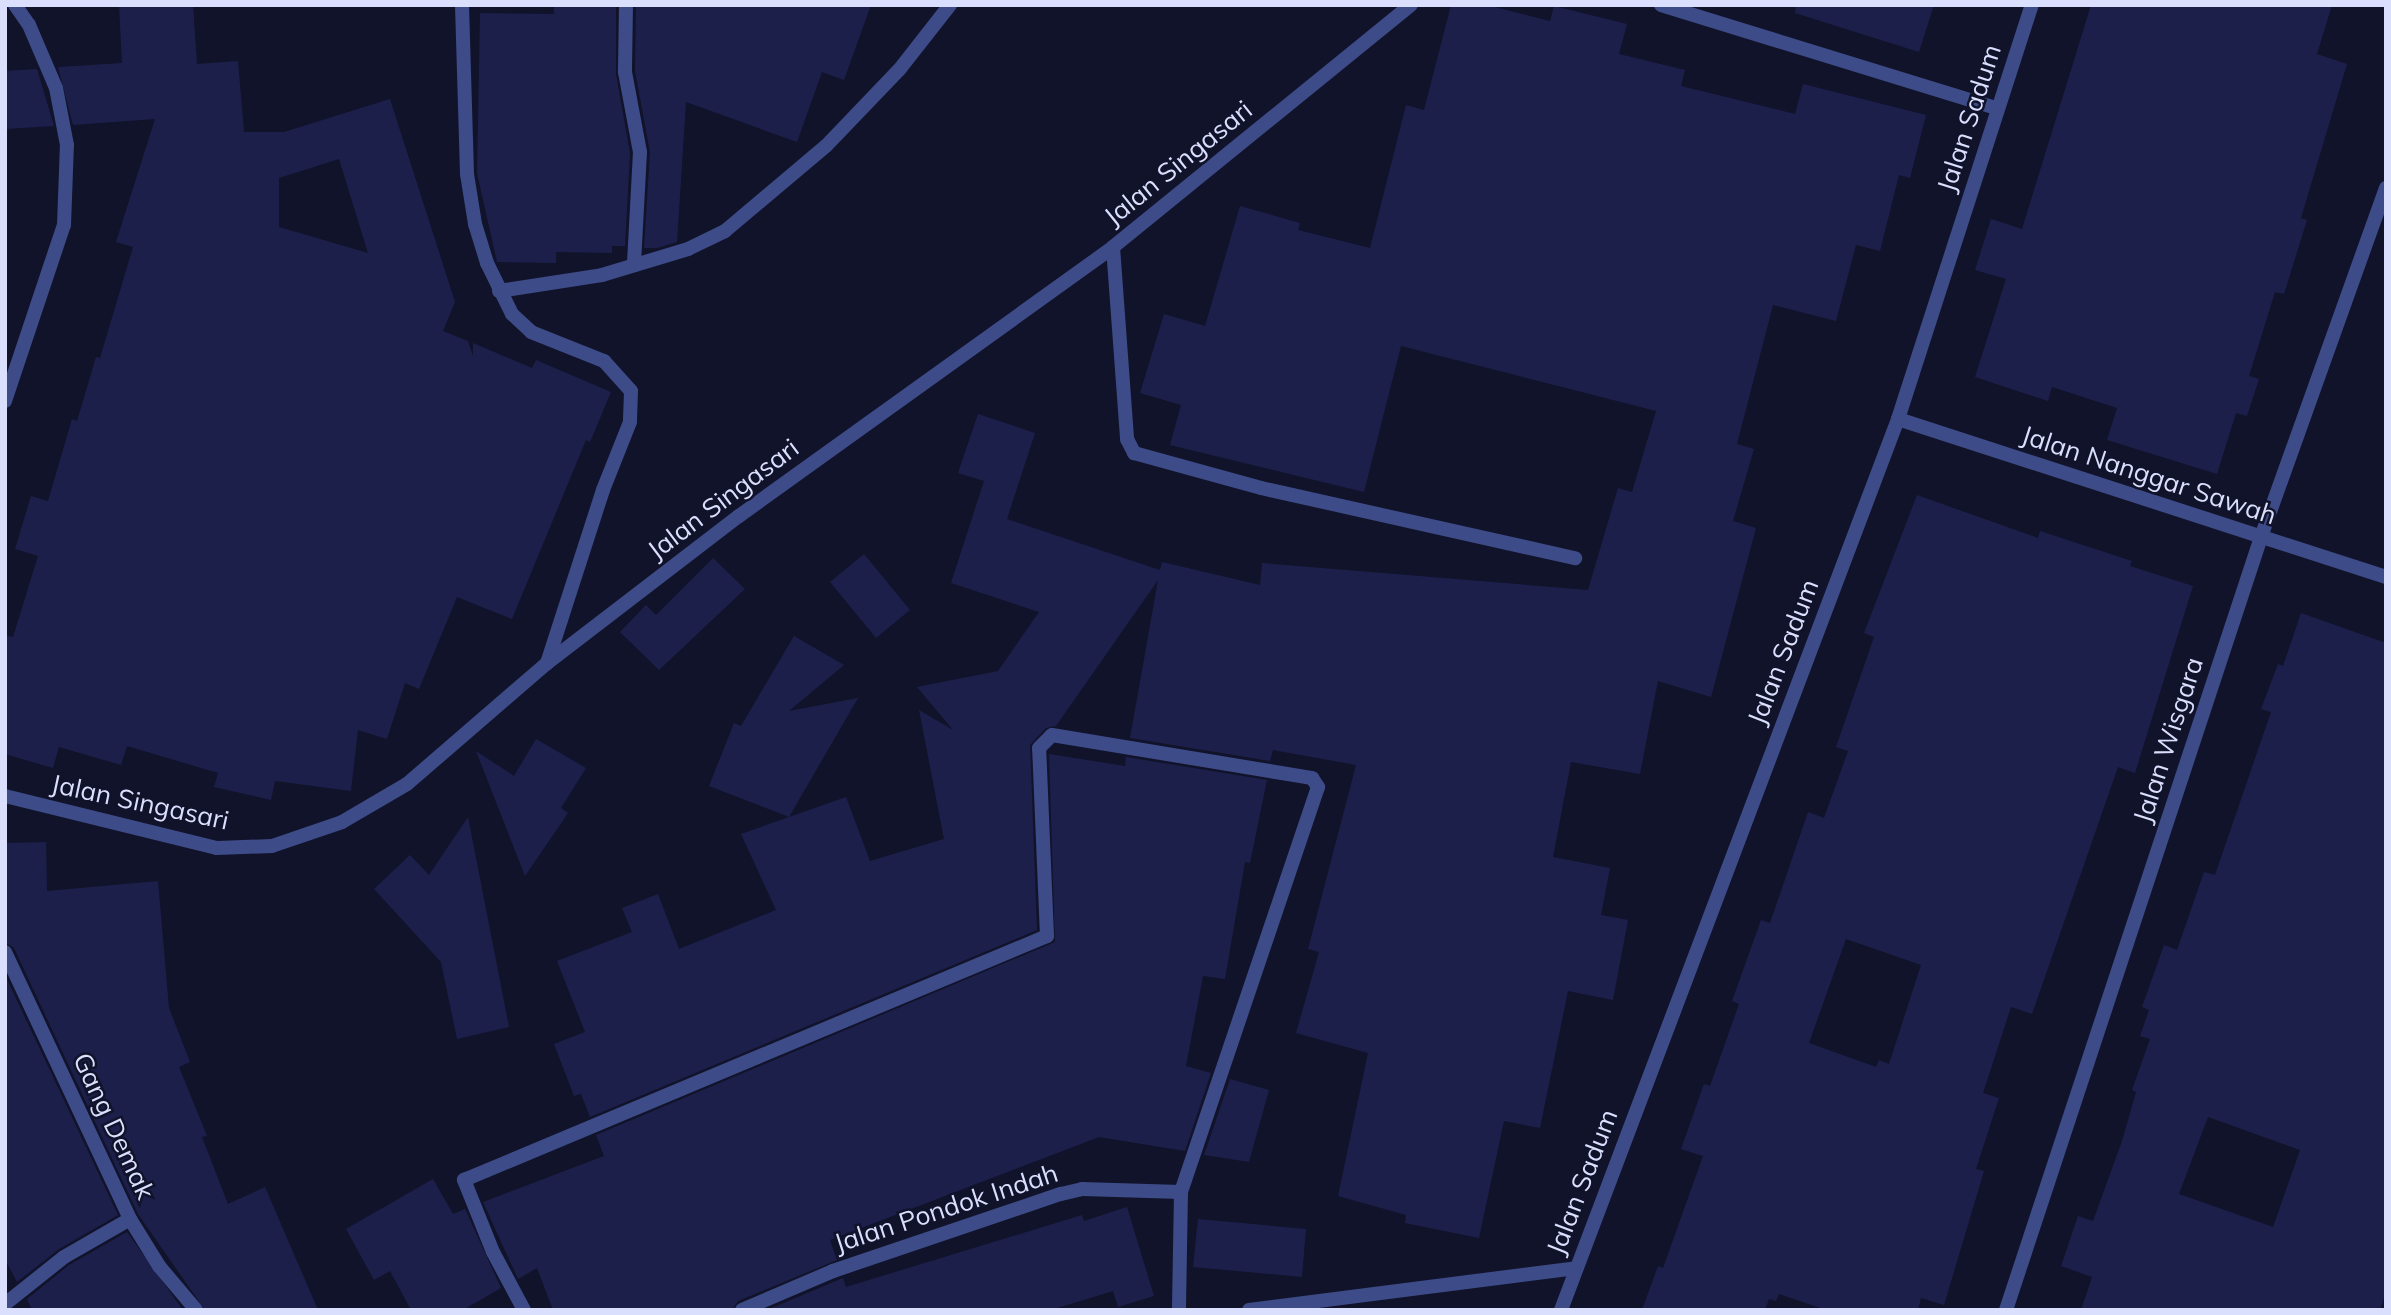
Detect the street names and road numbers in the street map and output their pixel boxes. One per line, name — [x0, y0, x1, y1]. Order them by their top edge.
street label: Jalan Sadum — [1930, 40, 2008, 196]
street label: Jalan Singasari — [1098, 94, 1258, 232]
street label: Jalan Nanggar Sawah — [2018, 419, 2280, 531]
street label: Jalan Singasari — [641, 432, 805, 566]
street label: Jalan Sadum — [1741, 575, 1825, 729]
street label: Jalan Wisgara — [2127, 653, 2209, 827]
street label: Jalan Singasari — [48, 768, 232, 836]
street label: Gang Demak — [67, 1048, 161, 1204]
street label: Jalan Sadum — [1540, 1105, 1624, 1259]
street label: Jalan Pondok Indah — [830, 1157, 1062, 1259]

